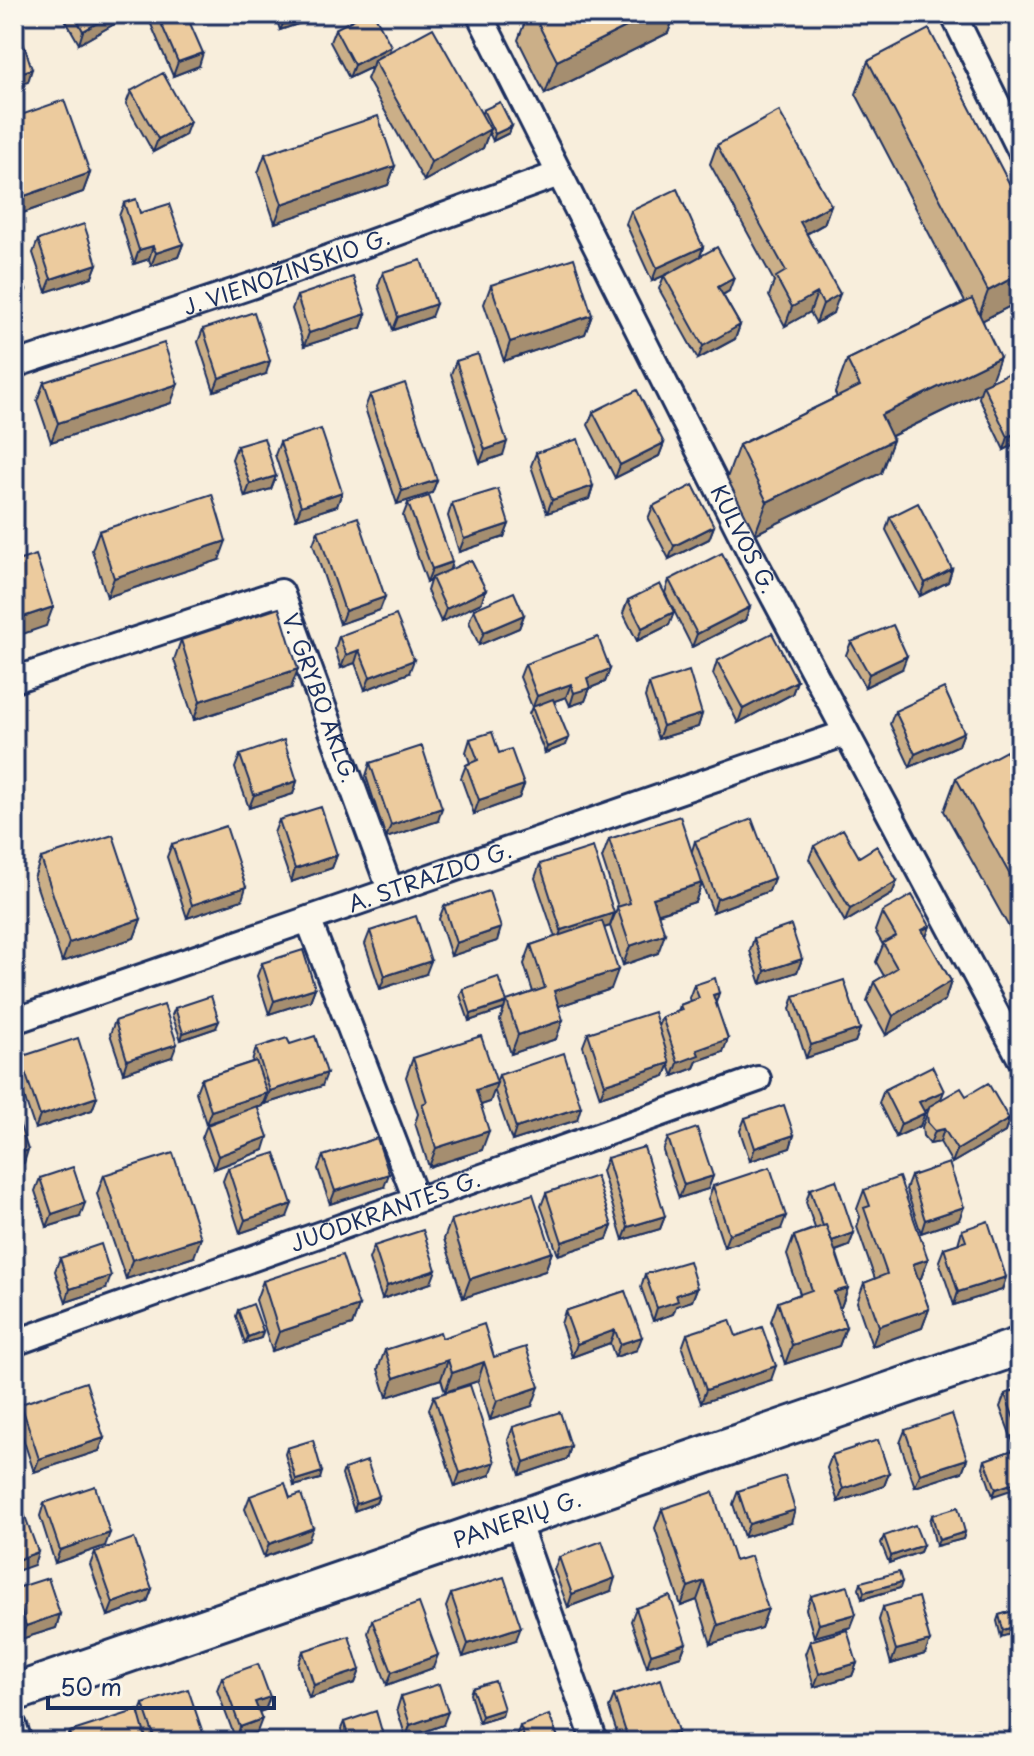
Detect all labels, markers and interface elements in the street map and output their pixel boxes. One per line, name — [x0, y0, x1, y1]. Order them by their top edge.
street label: J. VIENOŽINSKIO G. — [178, 219, 394, 323]
street label: KULVOS G. — [703, 478, 787, 599]
street label: V. GRYBO AKLG. — [275, 608, 367, 787]
street label: A. STRAZDO G. — [343, 832, 516, 919]
street label: JUODKRANTĖS G. — [285, 1161, 484, 1259]
street label: PANERIŲ G. — [448, 1481, 585, 1555]
scale bar — [48, 1660, 274, 1710]
text: 50 m — [60, 1668, 122, 1704]

